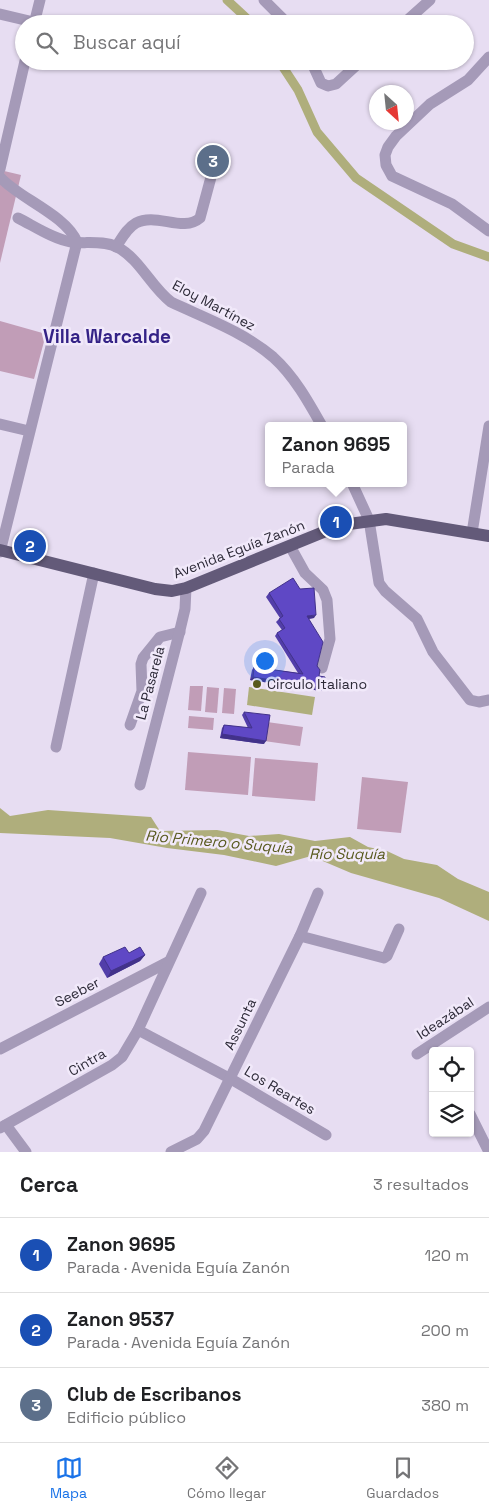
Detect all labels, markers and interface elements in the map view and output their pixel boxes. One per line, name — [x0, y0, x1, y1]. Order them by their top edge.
search box — [15, 15, 474, 70]
icon: search — [33, 29, 61, 57]
text: Buscar aquí — [73, 30, 181, 55]
north arrow — [369, 85, 414, 130]
pin: 3 — [197, 142, 229, 180]
street label: Eloy Martínez — [169, 276, 259, 334]
district label: Villa Warcalde — [43, 324, 171, 349]
popup — [265, 422, 407, 487]
text: Zanon 9695 — [282, 432, 390, 457]
text: Parada — [282, 457, 335, 478]
pin: 1 — [320, 503, 352, 541]
street label: Avenida Eguía Zanón — [171, 516, 307, 582]
pin: 2 — [14, 527, 46, 565]
street label: La Pasarela — [132, 644, 168, 722]
your location — [252, 648, 278, 674]
place label: Circulo Italiano — [267, 675, 367, 693]
marker: Circulo Italiano — [251, 678, 263, 690]
water label: Río Primero o Suquía — [145, 826, 294, 857]
water label: Río Suquía — [309, 844, 385, 863]
street label: Seeber — [52, 973, 102, 1011]
street label: Ideazábal — [413, 993, 477, 1043]
street label: Assunta — [220, 995, 260, 1053]
street label: Cintra — [65, 1044, 109, 1080]
map controls — [429, 1047, 474, 1137]
button: locate — [429, 1047, 474, 1092]
street label: Los Reartes — [241, 1062, 319, 1118]
button: layers — [429, 1092, 474, 1137]
text: Cerca — [20, 1171, 78, 1198]
text: 3 resultados — [373, 1174, 469, 1195]
text: Zanon 9695 — [67, 1232, 175, 1257]
text: 1 — [32, 1245, 40, 1266]
text: 120 m — [425, 1245, 469, 1266]
text: Parada · Avenida Eguía Zanón — [67, 1257, 290, 1278]
text: Zanon 9537 — [67, 1307, 174, 1332]
text: 2 — [31, 1320, 41, 1341]
text: 200 m — [421, 1320, 469, 1341]
text: Parada · Avenida Eguía Zanón — [67, 1332, 290, 1353]
text: Club de Escribanos — [67, 1382, 241, 1407]
text: 3 — [31, 1395, 41, 1416]
text: 380 m — [421, 1395, 469, 1416]
text: Edificio público — [67, 1407, 186, 1428]
tab: Mapa — [50, 1454, 87, 1502]
tab: Cómo llegar — [187, 1454, 266, 1502]
tab: Guardados — [366, 1454, 439, 1502]

